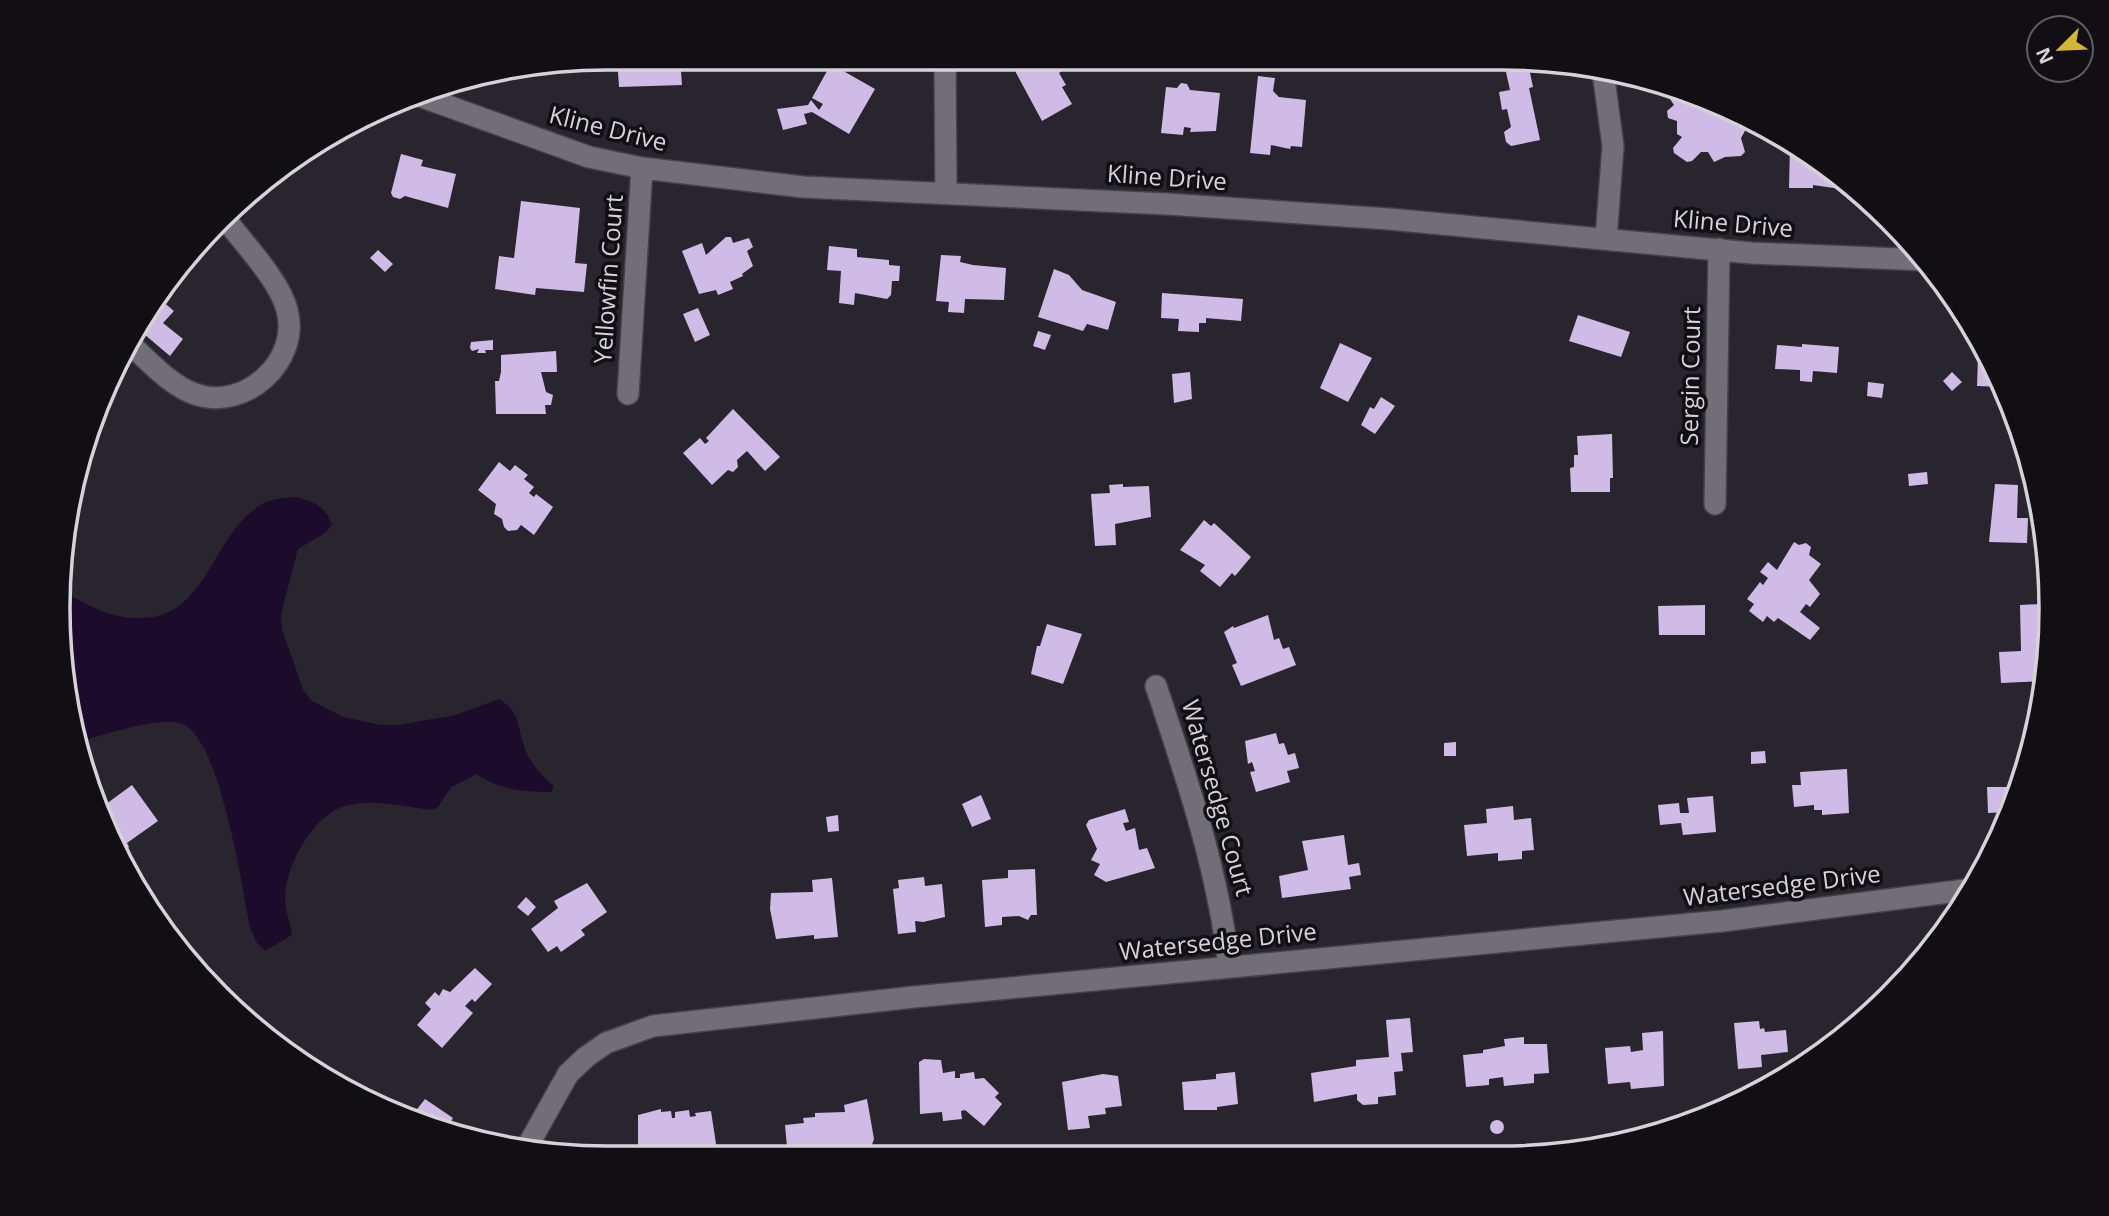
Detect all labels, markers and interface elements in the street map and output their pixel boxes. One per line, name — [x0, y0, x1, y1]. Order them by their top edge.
north arrow — [2025, 14, 2095, 84]
text: N — [2029, 44, 2059, 68]
street label: Kline Drive — [546, 97, 671, 158]
street label: Kline Drive — [1106, 156, 1228, 197]
street label: Yellowfin Court — [585, 193, 630, 365]
street label: Kline Drive — [1672, 201, 1794, 244]
street label: Sergin Court — [1672, 306, 1707, 446]
street label: Watersedge Court — [1175, 696, 1262, 899]
street label: Watersedge Drive — [1681, 856, 1882, 913]
street label: Watersedge Drive — [1117, 914, 1318, 967]

